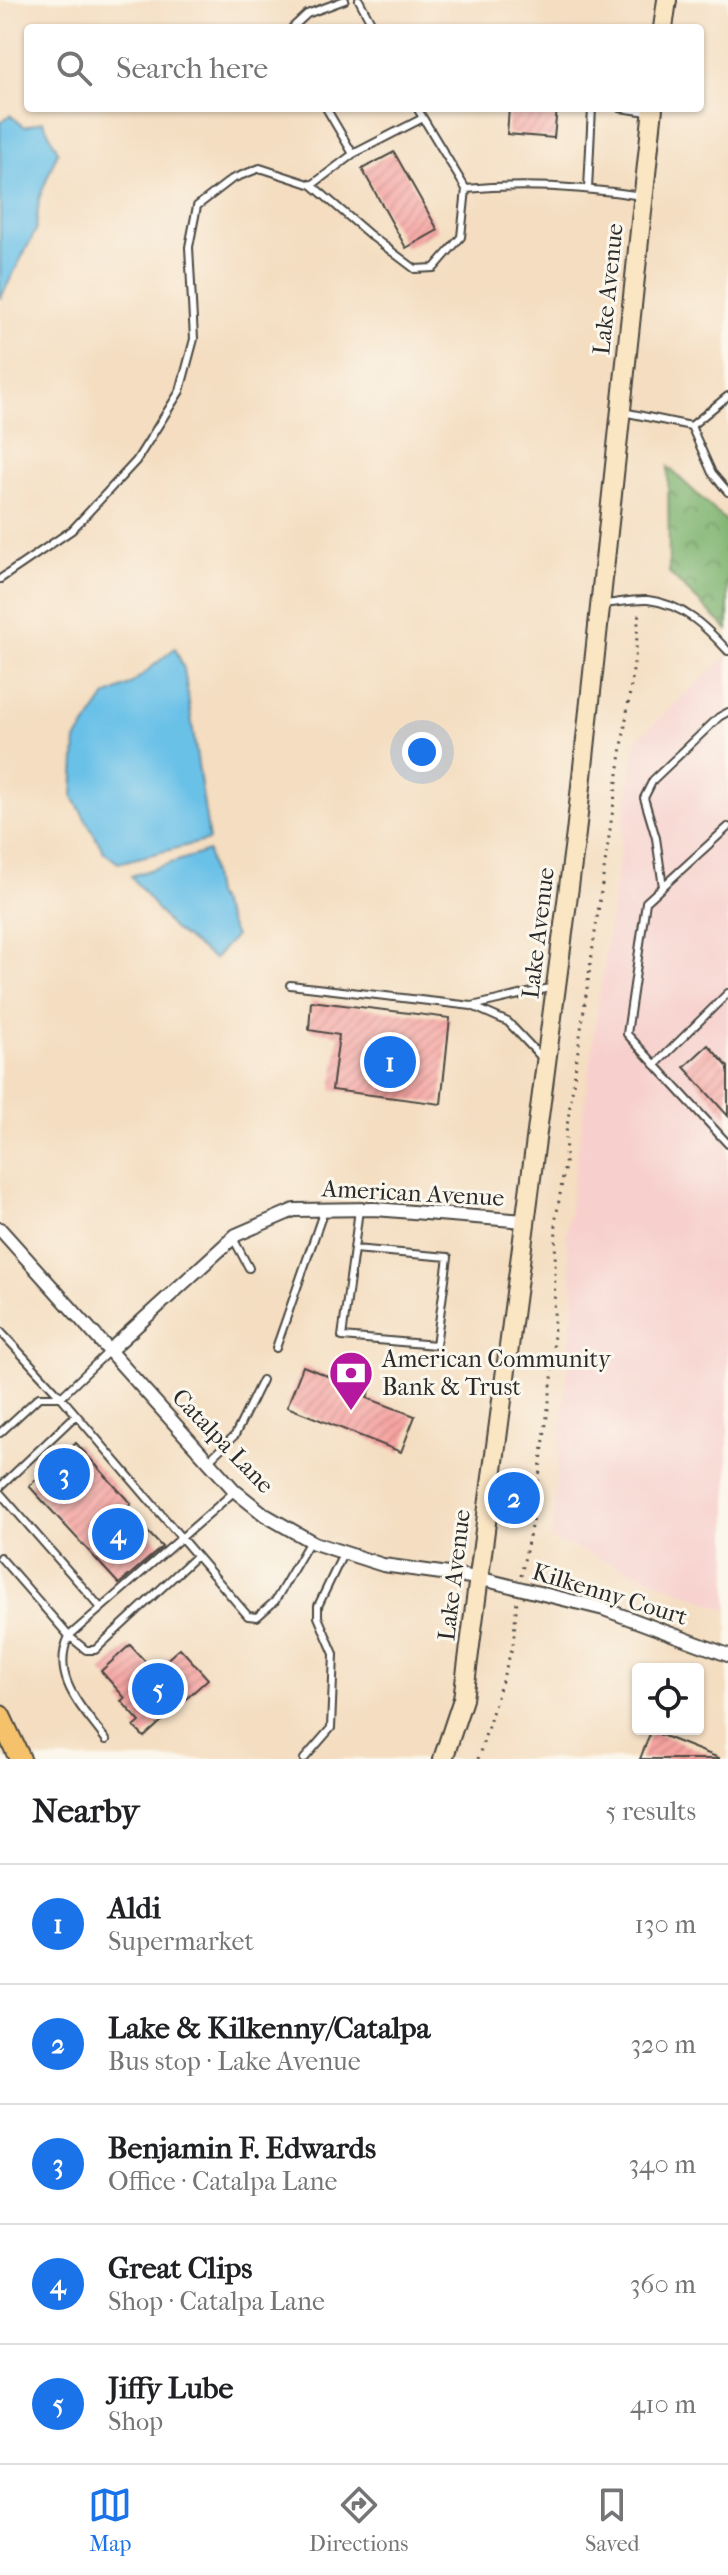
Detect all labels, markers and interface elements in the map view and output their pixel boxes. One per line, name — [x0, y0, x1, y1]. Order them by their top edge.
search box — [24, 24, 704, 112]
icon: search — [52, 46, 96, 90]
text: Search here — [116, 51, 268, 86]
street label: Lake Avenue — [587, 222, 629, 356]
your location — [402, 732, 442, 772]
street label: Lake Avenue — [516, 866, 560, 1000]
pin: 1 — [364, 1032, 416, 1092]
street label: American Avenue — [320, 1174, 505, 1212]
place label: American Community Bank & Trust — [381, 1345, 612, 1401]
bank icon: American Community Bank & Trust — [327, 1349, 375, 1412]
street label: Catalpa Lane — [166, 1383, 280, 1499]
pin: 3 — [38, 1444, 90, 1504]
pin: 2 — [488, 1468, 540, 1528]
pin: 4 — [92, 1504, 144, 1564]
street label: Lake Avenue — [432, 1508, 476, 1642]
street label: Kilkenny Court — [529, 1557, 691, 1631]
pin: 5 — [132, 1659, 184, 1719]
map controls — [632, 1663, 704, 1735]
button: locate — [632, 1663, 704, 1735]
text: Nearby — [32, 1791, 139, 1831]
text: 5 results — [605, 1796, 696, 1827]
text: Aldi — [108, 1891, 161, 1926]
text: 1 — [53, 1909, 63, 1940]
text: 130 m — [635, 1909, 696, 1940]
text: Supermarket — [108, 1926, 254, 1957]
text: Lake & Kilkenny/Catalpa — [108, 2011, 431, 2046]
text: 2 — [51, 2029, 65, 2060]
text: 320 m — [630, 2029, 696, 2060]
text: Bus stop · Lake Avenue — [108, 2046, 361, 2077]
text: Benjamin F. Edwards — [108, 2131, 376, 2166]
text: 3 — [53, 2149, 63, 2180]
text: 340 m — [628, 2149, 696, 2180]
text: Office · Catalpa Lane — [108, 2166, 337, 2197]
text: Great Clips — [108, 2251, 252, 2286]
text: 4 — [50, 2269, 66, 2300]
text: 360 m — [630, 2269, 696, 2300]
text: Shop · Catalpa Lane — [108, 2286, 325, 2317]
text: Jiffy Lube — [108, 2371, 233, 2406]
text: 5 — [52, 2389, 64, 2420]
text: 410 m — [630, 2389, 696, 2420]
text: Shop — [108, 2406, 163, 2437]
tab: Map — [88, 2483, 132, 2557]
tab: Directions — [309, 2483, 408, 2557]
tab: Saved — [585, 2483, 640, 2557]

